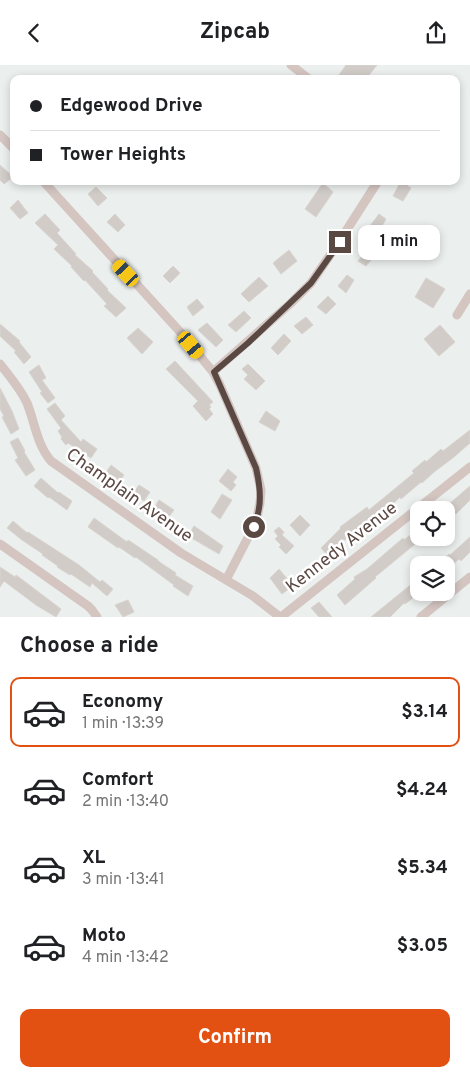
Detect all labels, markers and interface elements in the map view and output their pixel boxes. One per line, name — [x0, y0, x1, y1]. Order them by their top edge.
icon: back — [20, 19, 48, 47]
text: Zipcab — [200, 19, 270, 46]
icon: share — [422, 19, 450, 47]
text: Edgewood Drive — [60, 94, 203, 118]
text: Tower Heights — [60, 143, 186, 167]
callout: 1 min — [358, 225, 440, 259]
route end — [329, 231, 351, 253]
text: 1 min — [380, 232, 418, 252]
car — [110, 257, 141, 289]
car — [175, 329, 206, 361]
street label: Champlain Avenue — [61, 444, 197, 548]
street label: Kennedy Avenue — [282, 497, 402, 599]
map controls — [410, 501, 455, 601]
button: locate — [410, 501, 455, 546]
route start — [243, 516, 265, 538]
button: layers — [410, 556, 455, 601]
text: Choose a ride — [20, 633, 158, 660]
icon: car — [22, 690, 67, 735]
text: Economy — [82, 690, 163, 714]
text: $3.14 — [401, 700, 448, 724]
text: 1 min · 13:39 — [82, 714, 164, 734]
icon: car — [22, 768, 67, 813]
text: Comfort — [82, 768, 154, 792]
text: $4.24 — [396, 778, 448, 802]
text: 2 min · 13:40 — [82, 792, 169, 812]
icon: car — [22, 846, 67, 891]
text: XL — [82, 846, 105, 870]
text: $5.34 — [397, 856, 448, 880]
text: 3 min · 13:41 — [82, 870, 165, 890]
icon: car — [22, 924, 67, 969]
text: Moto — [82, 924, 126, 948]
text: $3.05 — [397, 934, 448, 958]
text: 4 min · 13:42 — [82, 948, 169, 968]
button: Confirm — [20, 1009, 450, 1067]

